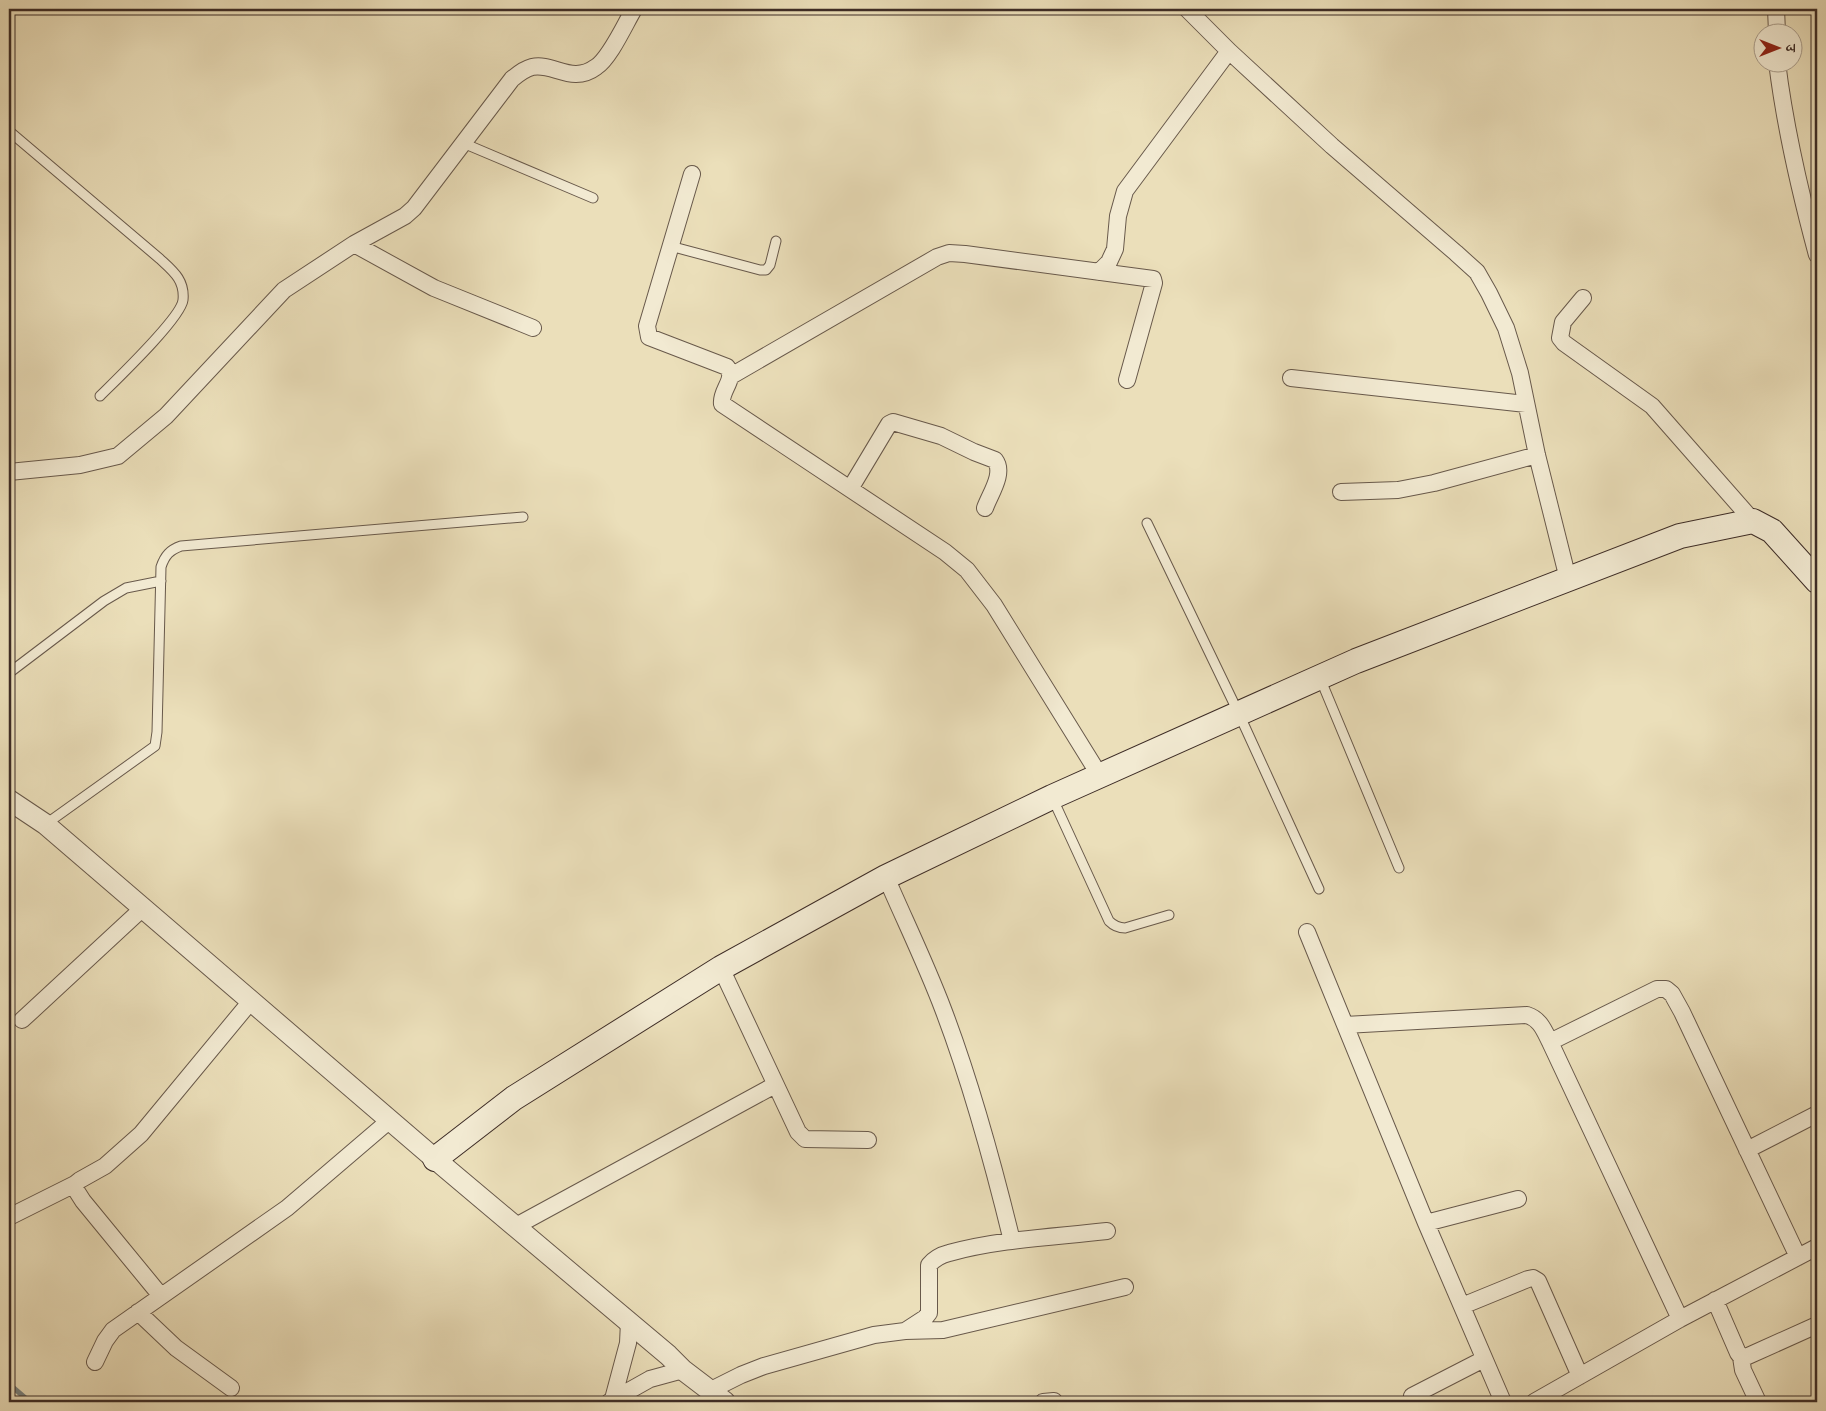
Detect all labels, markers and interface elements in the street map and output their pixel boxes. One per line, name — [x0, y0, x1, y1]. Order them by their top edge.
north arrow — [1754, 22, 1804, 72]
text: उ — [1782, 43, 1799, 52]

